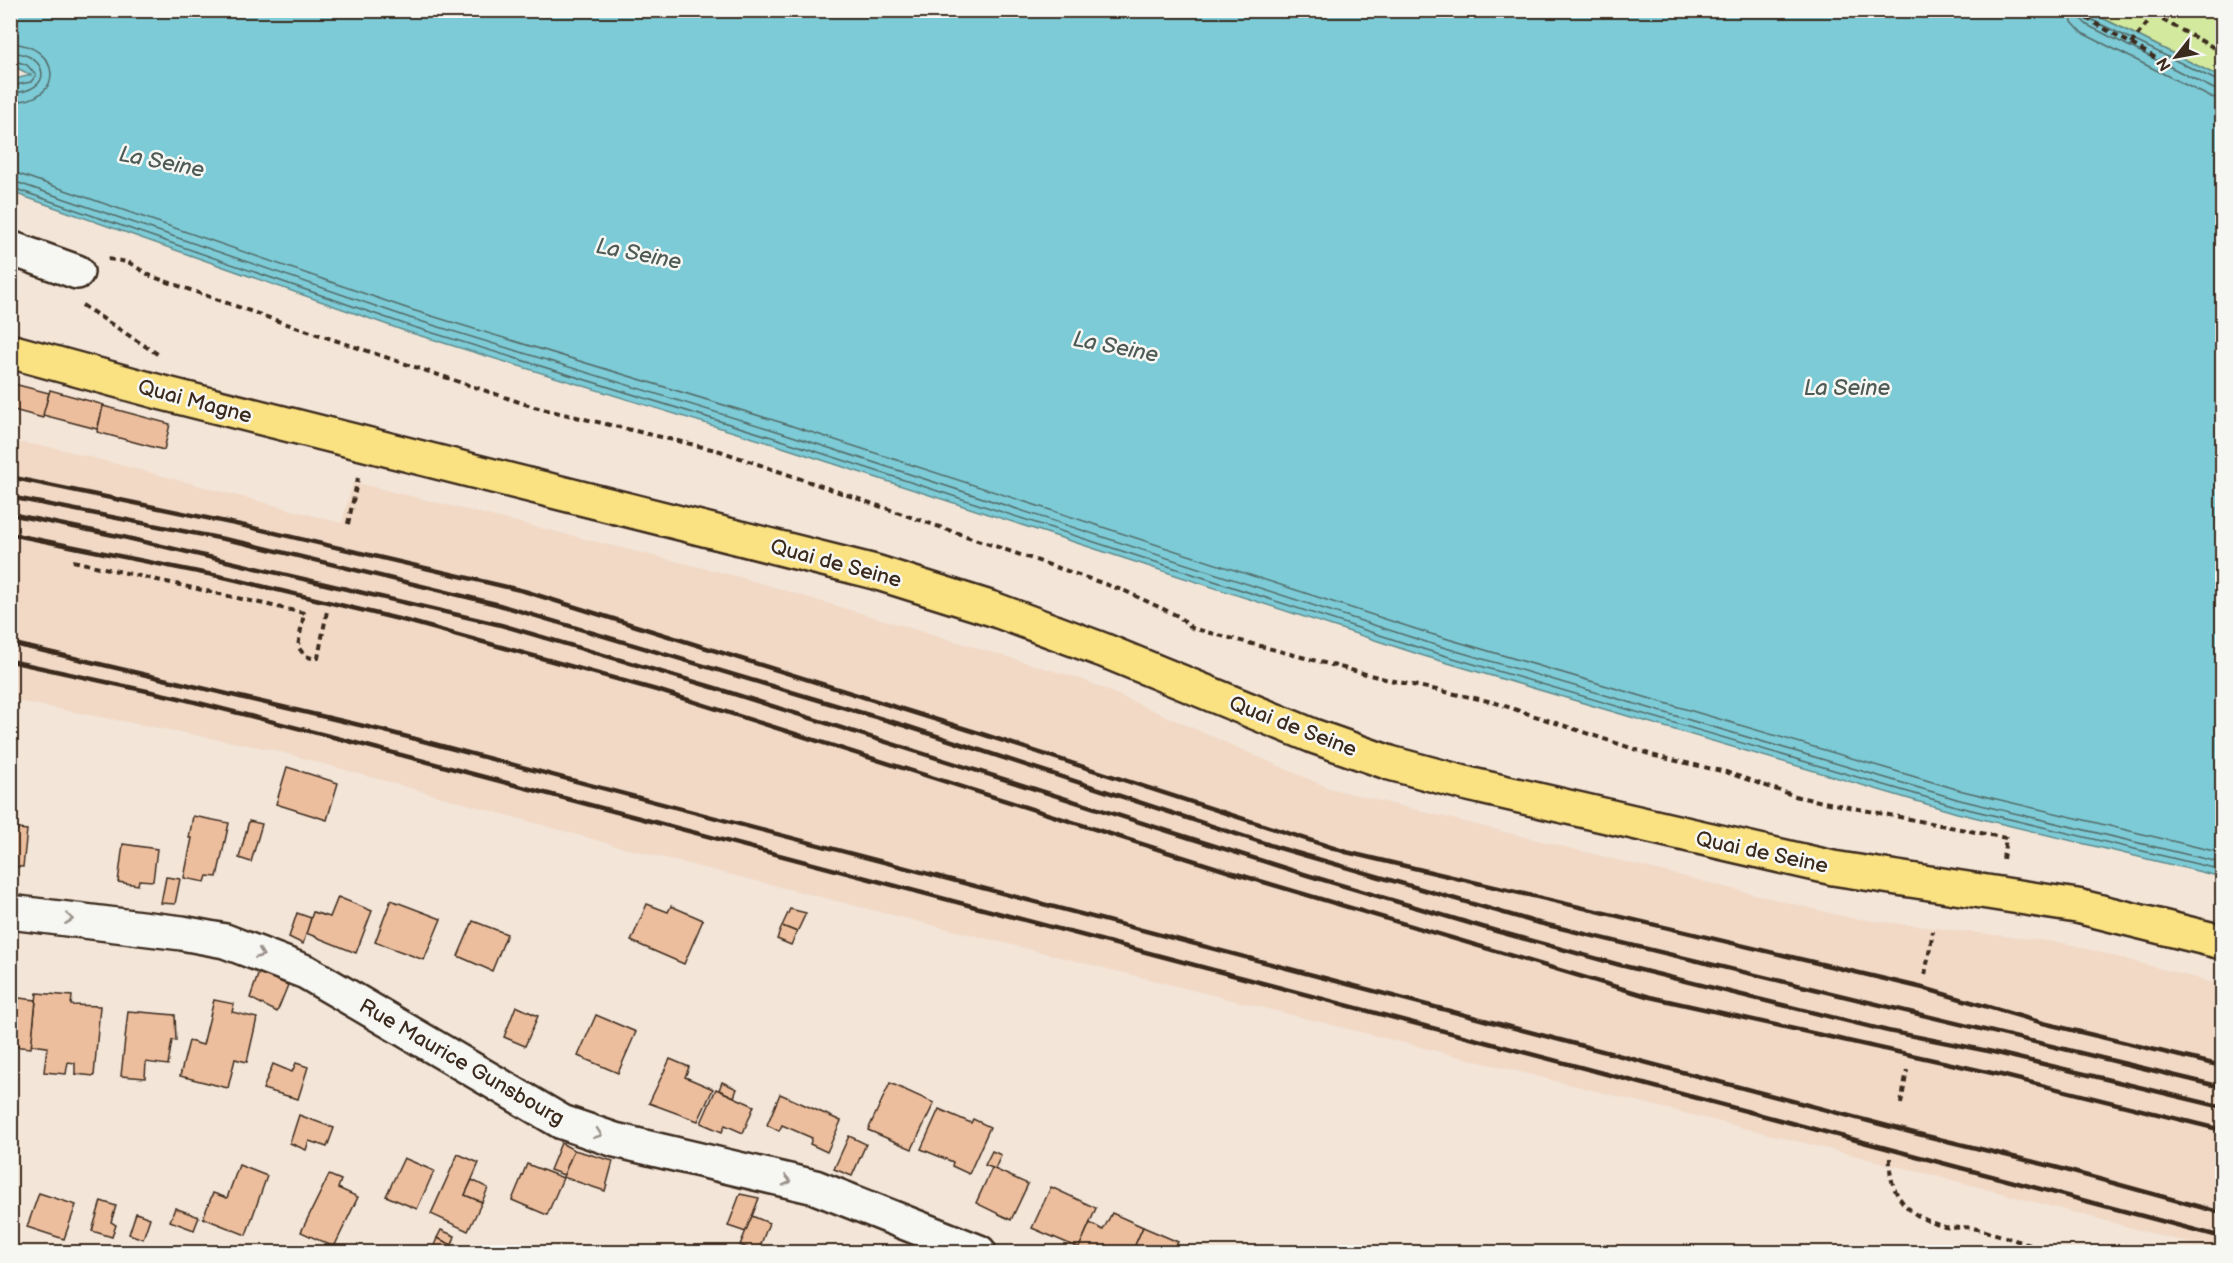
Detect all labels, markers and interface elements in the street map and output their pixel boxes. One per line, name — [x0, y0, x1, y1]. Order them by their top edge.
north arrow — [2146, 27, 2206, 87]
text: N — [2153, 54, 2176, 74]
water label: La Seine — [117, 141, 207, 184]
water label: La Seine — [594, 233, 684, 276]
water label: La Seine — [1071, 326, 1161, 369]
street label: Quai Magne — [135, 374, 255, 429]
water label: La Seine — [1804, 375, 1890, 402]
street label: Quai de Seine — [768, 534, 904, 593]
street label: Quai de Seine — [1225, 691, 1360, 762]
street label: Quai de Seine — [1693, 826, 1830, 879]
one-way arrow — [64, 913, 73, 925]
one-way arrow — [254, 947, 264, 960]
street label: Rue Maurice Gunsbourg — [355, 993, 569, 1131]
one-way arrow — [592, 1127, 602, 1140]
one-way arrow — [782, 1173, 792, 1186]

